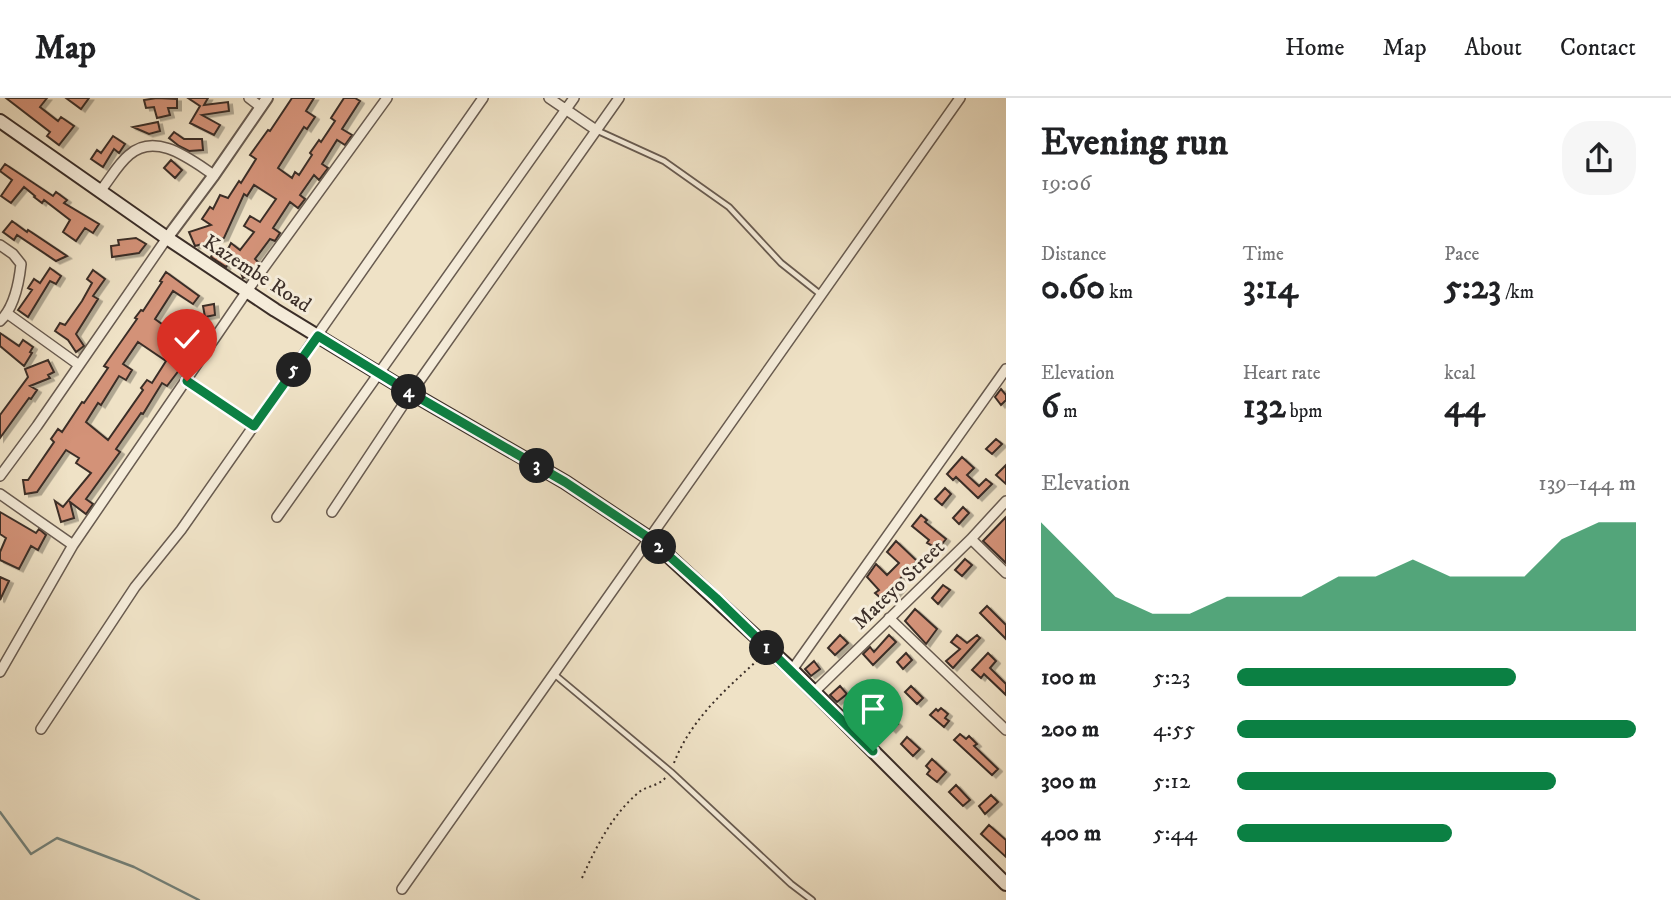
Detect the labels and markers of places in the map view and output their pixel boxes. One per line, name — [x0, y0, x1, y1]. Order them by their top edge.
pin — [157, 309, 217, 381]
pin: 5 — [276, 352, 312, 388]
pin: 4 — [392, 374, 426, 410]
pin: 3 — [520, 448, 554, 484]
pin: 2 — [642, 530, 676, 564]
pin: 1 — [750, 630, 784, 666]
pin — [843, 679, 903, 751]

